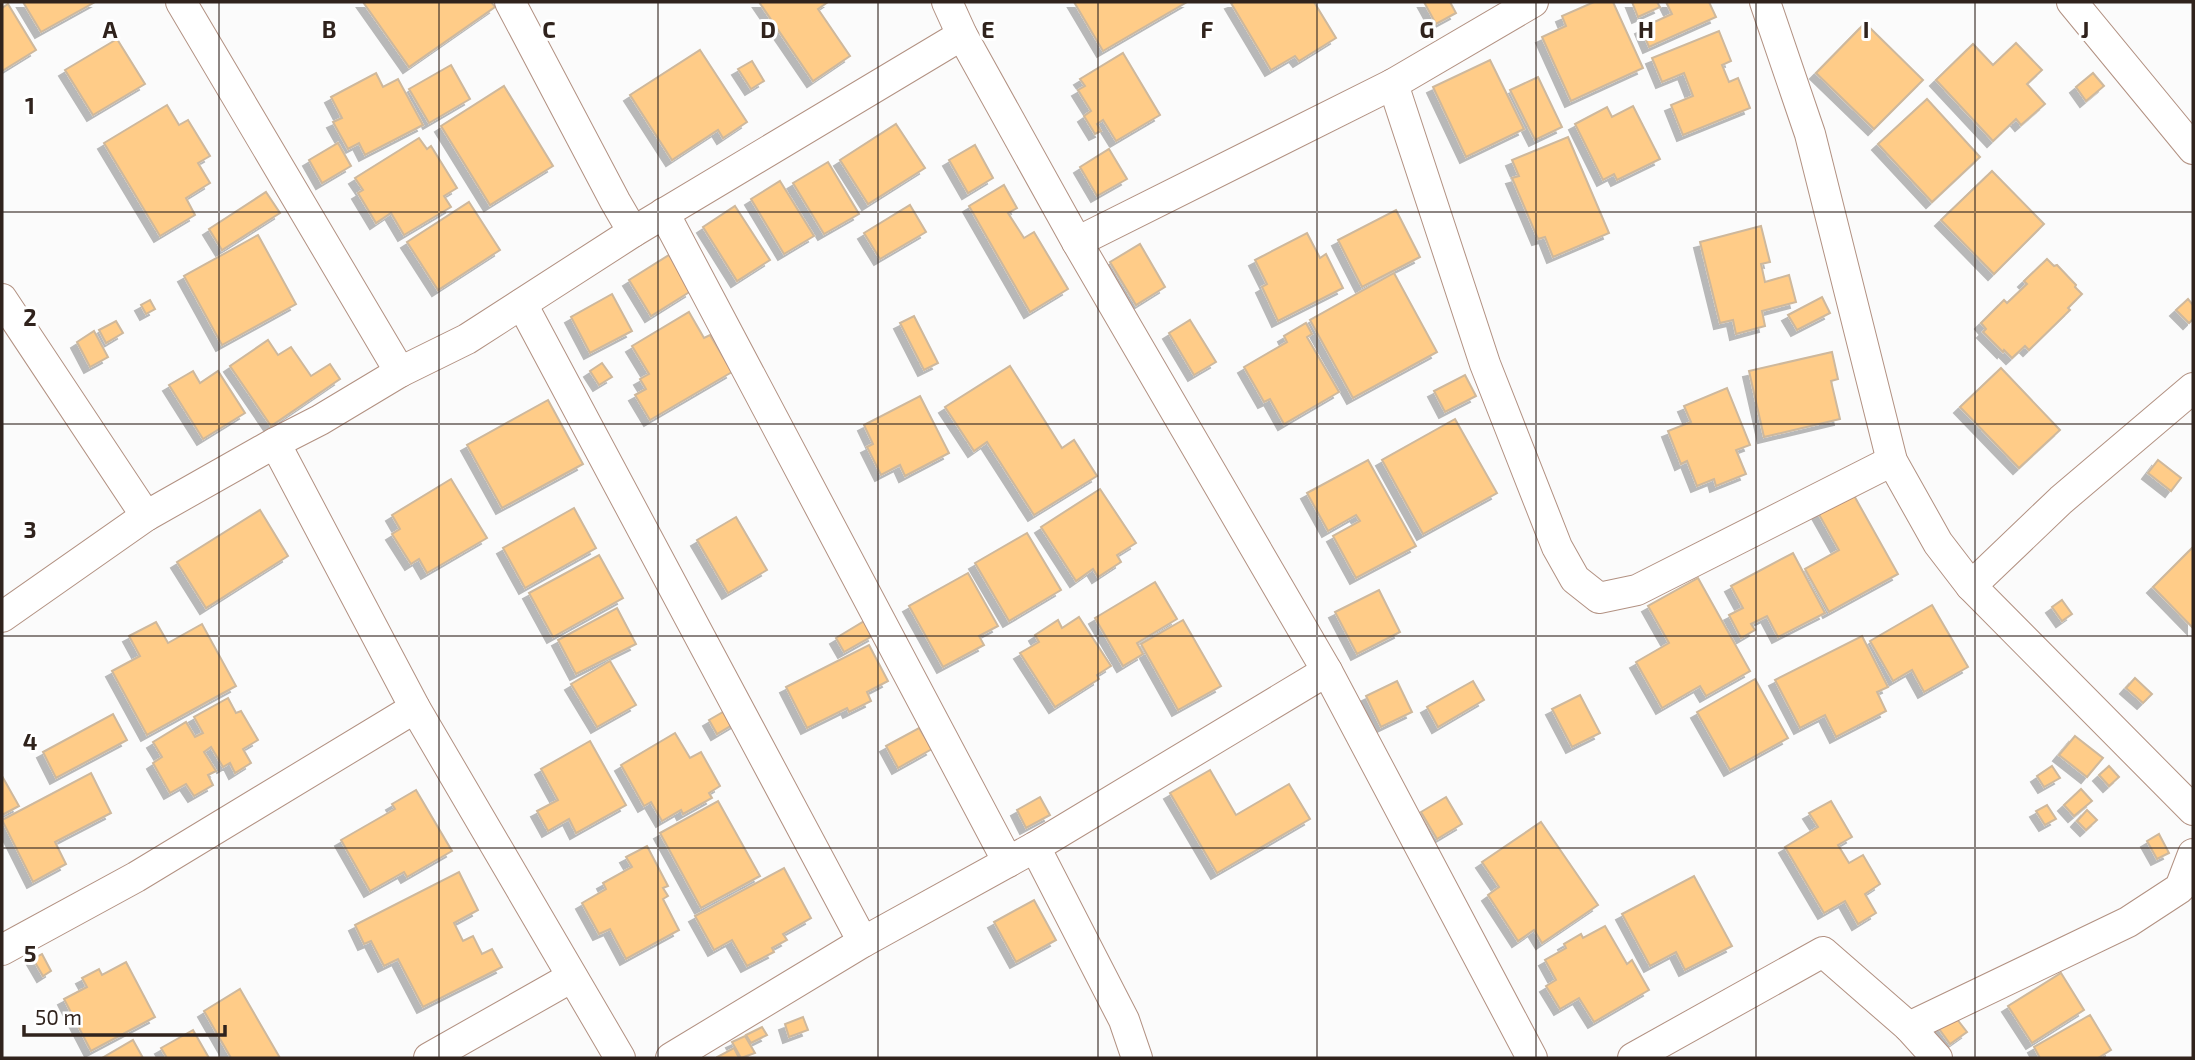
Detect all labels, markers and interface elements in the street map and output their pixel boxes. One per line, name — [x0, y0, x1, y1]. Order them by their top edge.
text: A — [102, 15, 118, 43]
text: B — [322, 15, 336, 43]
text: C — [542, 15, 556, 43]
text: D — [760, 15, 776, 43]
text: E — [981, 15, 995, 43]
text: F — [1201, 15, 1214, 43]
text: G — [1420, 15, 1434, 43]
text: H — [1638, 15, 1654, 43]
text: I — [1863, 15, 1869, 43]
text: J — [2081, 15, 2089, 43]
text: 1 — [25, 91, 35, 119]
text: 2 — [23, 303, 37, 331]
text: 3 — [23, 515, 37, 543]
text: 4 — [23, 727, 37, 755]
text: 5 — [24, 939, 36, 967]
scale bar — [24, 993, 226, 1038]
text: 50 m — [35, 1004, 82, 1029]

